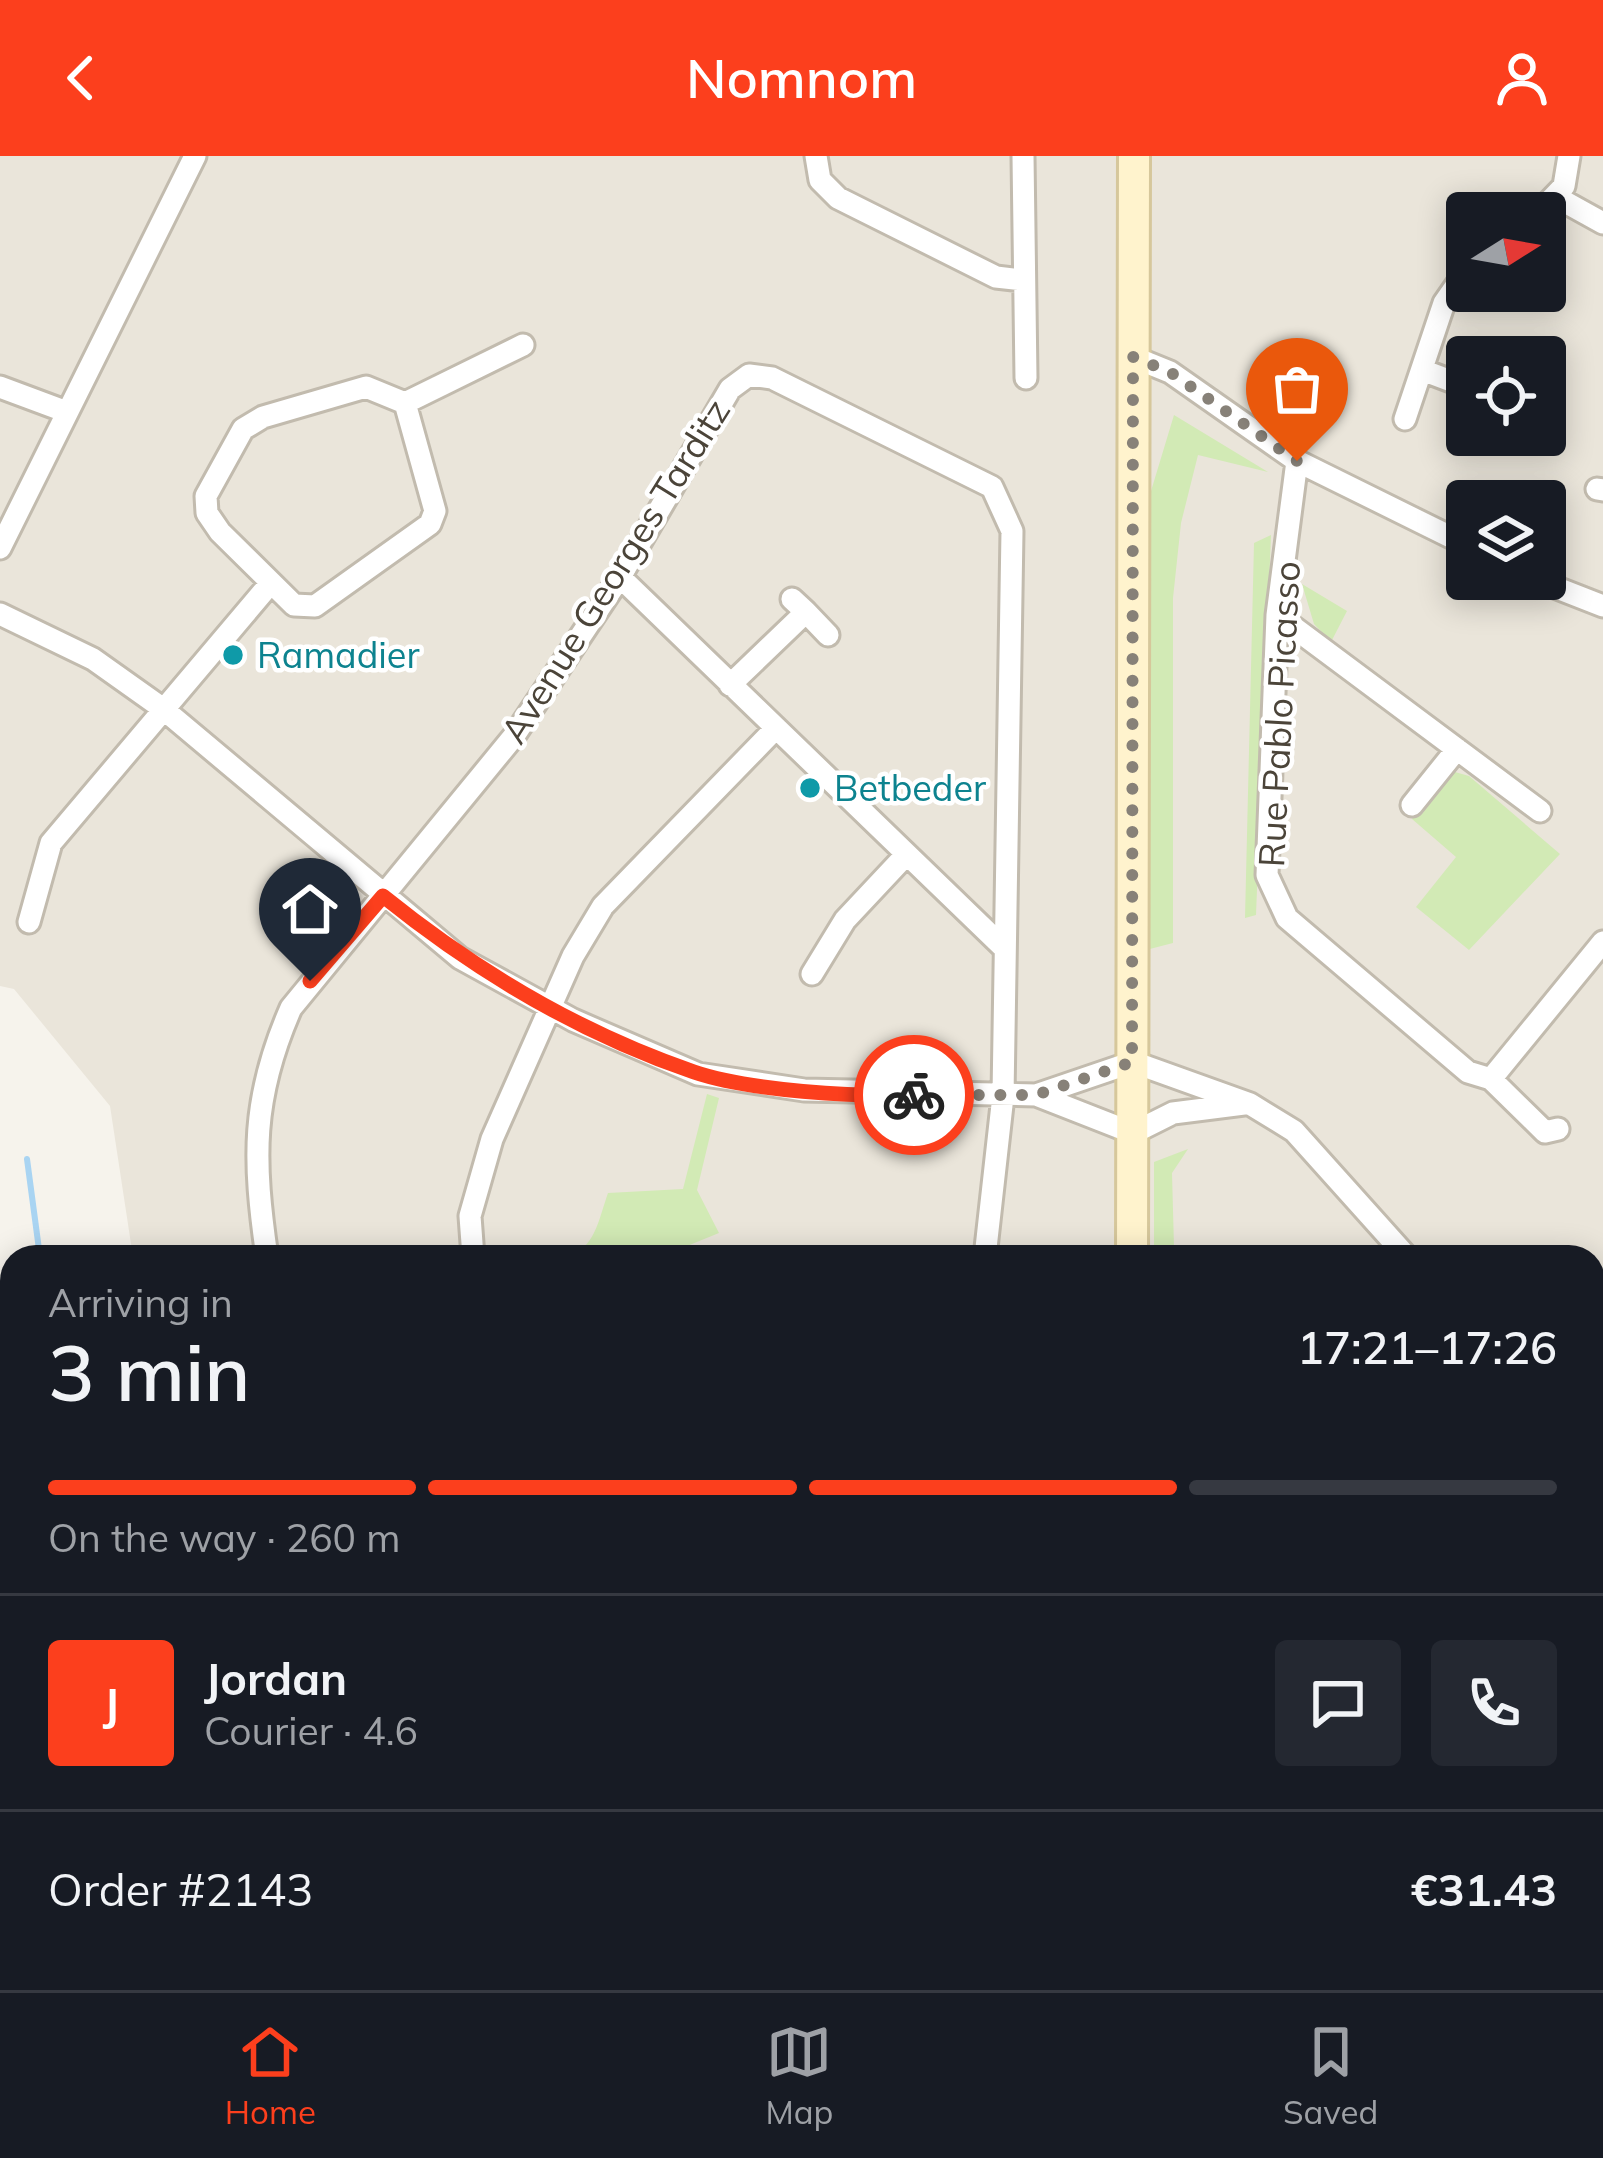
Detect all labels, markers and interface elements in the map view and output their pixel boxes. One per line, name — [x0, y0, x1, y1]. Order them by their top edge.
text: Nomnom — [686, 44, 917, 112]
icon: back — [48, 45, 114, 111]
icon: person — [1489, 45, 1555, 111]
north arrow — [1446, 192, 1566, 312]
map controls — [1446, 192, 1566, 600]
button: locate — [1446, 336, 1566, 456]
pin — [1246, 338, 1348, 461]
icon: bag — [1264, 356, 1330, 422]
street label: Avenue Georges Tarditz — [490, 390, 739, 751]
button: layers — [1446, 480, 1566, 600]
street label: Rue Pablo Picasso — [1248, 560, 1309, 868]
place label: Ramadier — [257, 632, 419, 677]
marker: Ramadier — [220, 642, 246, 668]
place label: Betbeder — [834, 765, 986, 810]
marker: Betbeder — [797, 775, 823, 801]
pin — [259, 858, 361, 981]
icon: home — [277, 876, 343, 942]
courier — [854, 1035, 974, 1155]
icon: bike — [881, 1062, 947, 1128]
text: Arriving in — [48, 1278, 233, 1327]
text: 17:21–17:26 — [1297, 1319, 1557, 1375]
text: 3 min — [48, 1323, 251, 1421]
text: On the way · 260 m — [48, 1513, 400, 1562]
button: chat — [1275, 1640, 1401, 1766]
button: phone — [1431, 1640, 1557, 1766]
text: Jordan — [204, 1650, 347, 1706]
text: J — [103, 1675, 119, 1731]
text: Courier · 4.6 — [204, 1706, 418, 1755]
text: Order #2143 — [48, 1861, 313, 1917]
text: €31.43 — [1411, 1861, 1557, 1917]
tab: Home — [225, 2019, 316, 2132]
tab: Map — [765, 2019, 833, 2132]
tab: Saved — [1283, 2019, 1378, 2132]

